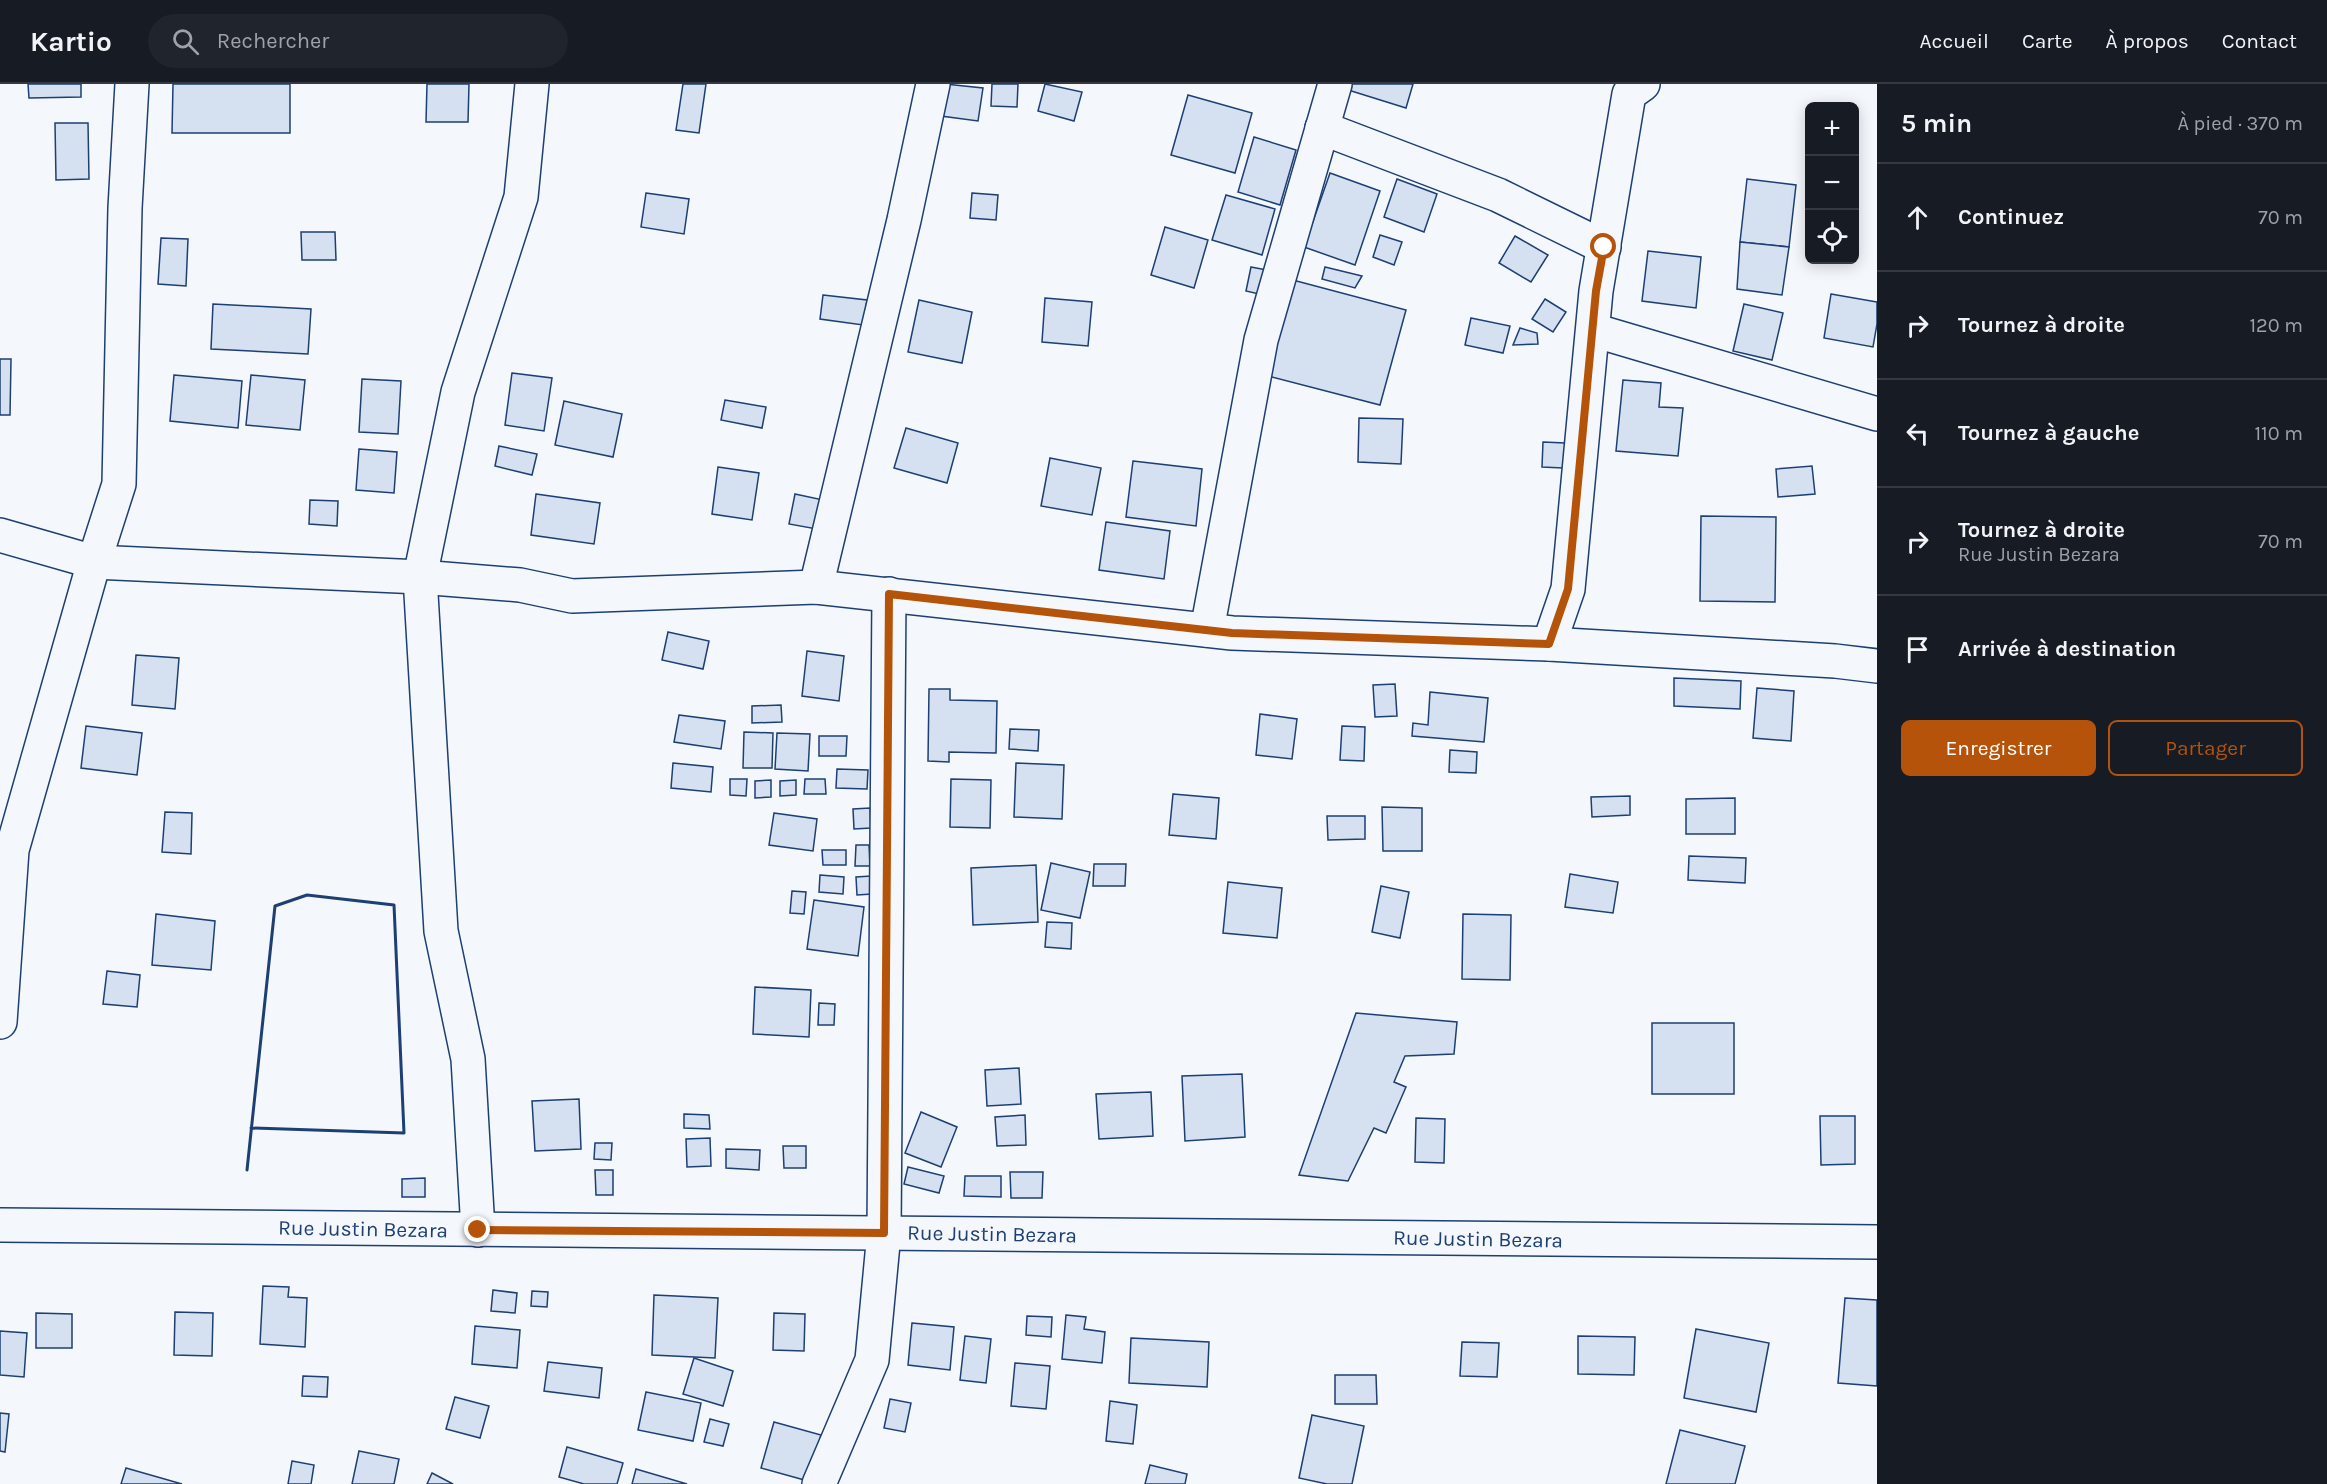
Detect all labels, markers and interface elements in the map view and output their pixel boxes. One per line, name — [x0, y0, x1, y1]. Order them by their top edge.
search box — [148, 14, 568, 68]
text: Kartio — [30, 25, 112, 58]
icon: search — [169, 25, 202, 58]
text: Rechercher — [217, 28, 329, 54]
text: Accueil — [1920, 29, 1989, 53]
text: Carte — [2022, 29, 2073, 53]
text: À propos — [2106, 29, 2189, 53]
text: Contact — [2222, 29, 2297, 53]
map controls — [1805, 102, 1859, 264]
button: + — [1805, 102, 1859, 156]
text: 5 min — [1901, 108, 1972, 139]
text: À pied · 370 m — [2177, 112, 2303, 135]
button: − — [1805, 156, 1859, 210]
icon: ahead — [1901, 201, 1934, 234]
text: Continuez — [1958, 204, 2064, 230]
text: 70 m — [2258, 206, 2303, 229]
button: locate — [1805, 210, 1859, 264]
route start — [1590, 233, 1616, 259]
icon: right — [1901, 309, 1934, 342]
text: Tournez à droite — [1958, 312, 2125, 338]
text: 120 m — [2249, 314, 2303, 337]
icon: left — [1901, 417, 1934, 450]
text: Tournez à gauche — [1958, 420, 2139, 446]
text: 110 m — [2254, 422, 2303, 445]
text: Tournez à droite — [1958, 517, 2125, 543]
icon: right — [1901, 525, 1934, 558]
text: 70 m — [2258, 530, 2303, 553]
text: Rue Justin Bezara — [1958, 543, 2120, 566]
icon: arrive — [1901, 633, 1934, 666]
text: Arrivée à destination — [1958, 636, 2176, 662]
button: Enregistrer — [1901, 720, 2096, 776]
button: Partager — [2108, 720, 2303, 776]
street label: Rue Justin Bezara — [278, 1216, 448, 1242]
route end — [464, 1216, 490, 1242]
street label: Rue Justin Bezara — [907, 1221, 1077, 1247]
street label: Rue Justin Bezara — [1393, 1226, 1563, 1252]

